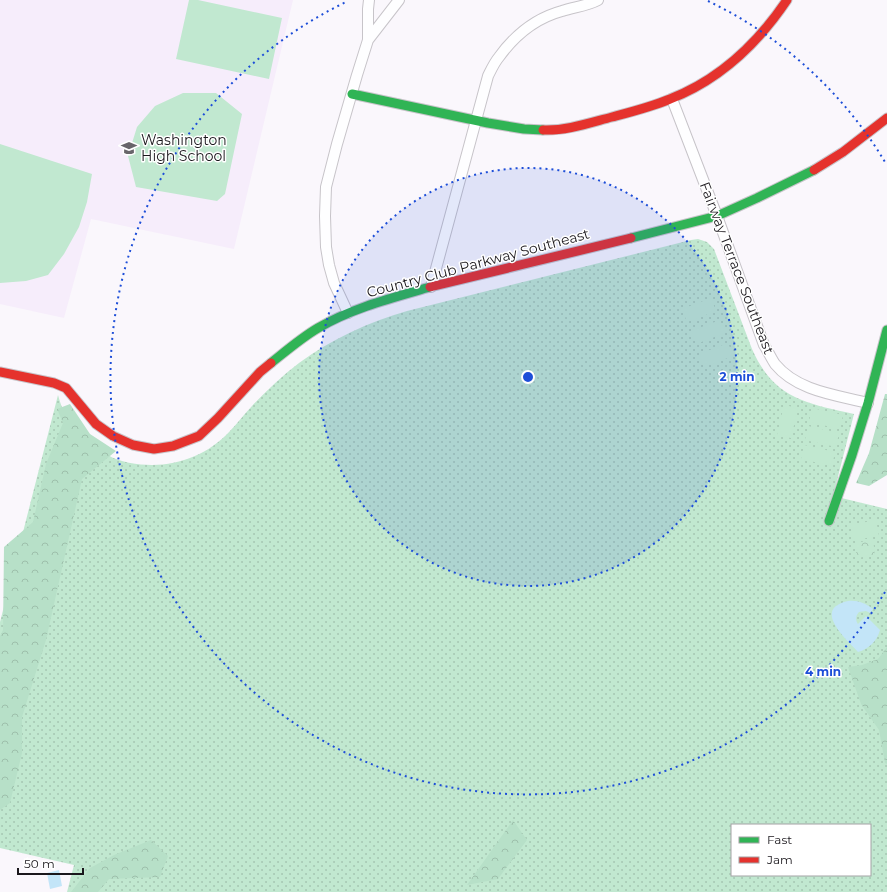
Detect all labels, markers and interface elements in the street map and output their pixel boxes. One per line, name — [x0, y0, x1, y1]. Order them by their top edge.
place label: Washington High School — [141, 131, 227, 165]
school or university icon: Washington High School — [120, 139, 138, 157]
street label: Fairway Terrace Southeast — [696, 179, 778, 357]
street label: Country Club Parkway Southeast — [365, 224, 592, 301]
text: 2 min — [720, 369, 754, 384]
centre of rings — [521, 370, 535, 384]
text: 4 min — [805, 664, 841, 679]
legend — [731, 824, 871, 876]
text: Fast — [767, 832, 792, 847]
scale bar — [18, 850, 83, 876]
text: Jam — [766, 852, 793, 867]
text: 50 m — [24, 856, 55, 871]

